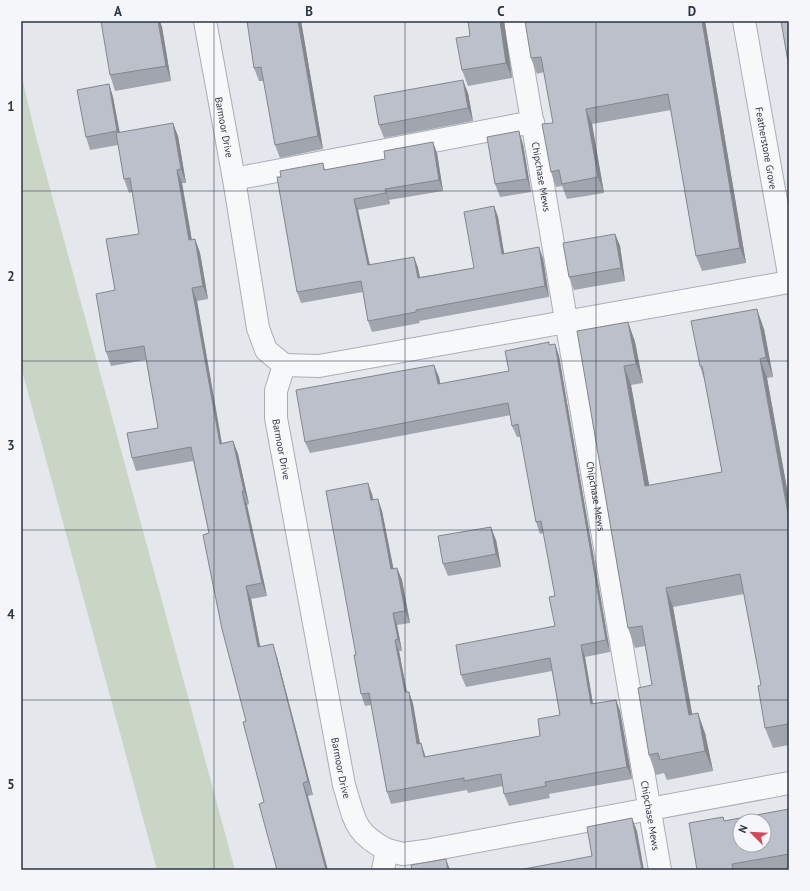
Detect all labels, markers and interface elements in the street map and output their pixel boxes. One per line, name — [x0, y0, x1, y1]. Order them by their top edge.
text: A — [114, 3, 122, 20]
text: B — [305, 3, 313, 20]
text: C — [497, 3, 505, 20]
text: D — [688, 3, 696, 20]
street label: Barmoor Drive — [212, 96, 236, 159]
text: 1 — [7, 98, 15, 115]
street label: Featherstone Grove — [752, 106, 780, 190]
street label: Chipchase Mews — [529, 141, 553, 213]
text: 2 — [7, 268, 15, 285]
street label: Barmoor Drive — [269, 418, 293, 481]
text: 3 — [7, 437, 15, 454]
street label: Chipchase Mews — [583, 460, 608, 532]
text: 4 — [7, 606, 15, 623]
street label: Barmoor Drive — [328, 736, 354, 800]
text: 5 — [7, 776, 15, 793]
street label: Chipchase Mews — [638, 780, 663, 852]
north arrow — [732, 813, 772, 853]
text: N — [735, 823, 751, 835]

